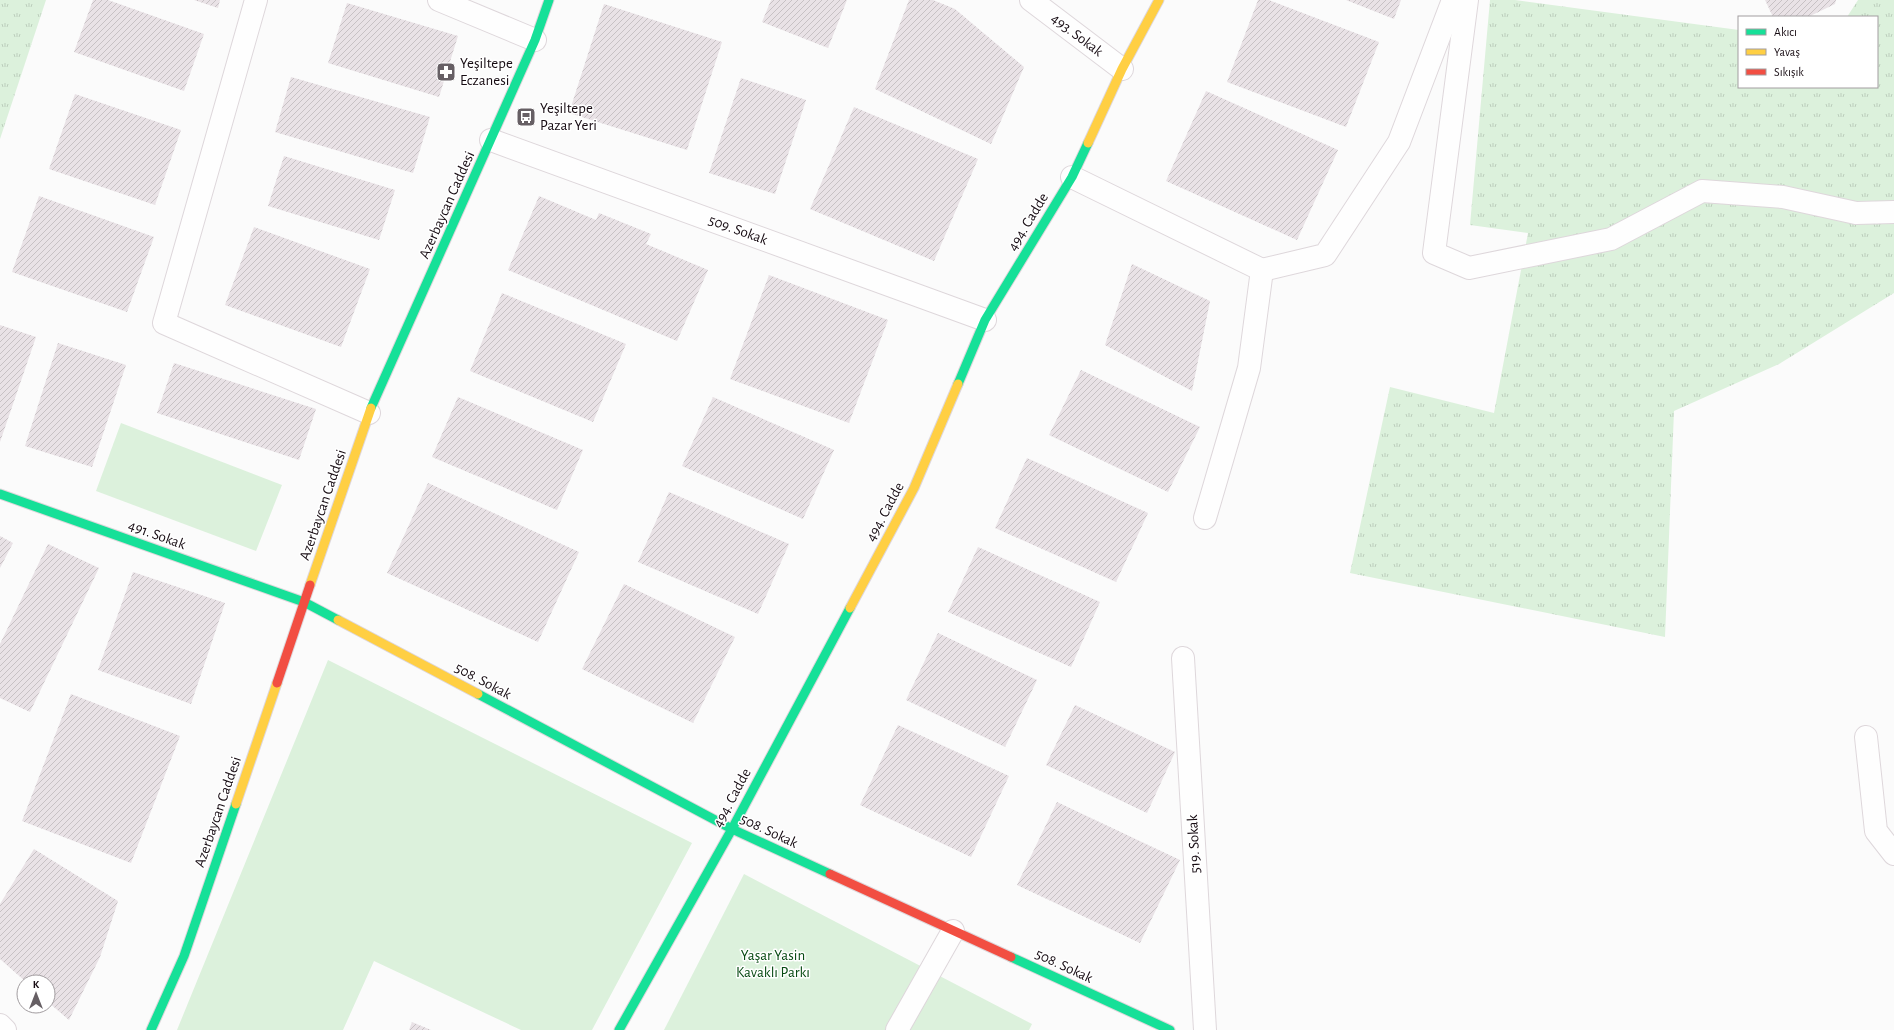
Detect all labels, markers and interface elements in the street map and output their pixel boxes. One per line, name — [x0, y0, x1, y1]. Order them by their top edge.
street label: 493. Sokak — [1048, 11, 1106, 59]
legend — [1738, 16, 1878, 88]
text: Akıcı — [1774, 26, 1797, 38]
text: Yavaş — [1774, 46, 1800, 58]
place label: Yeşiltepe Eczanesi — [460, 56, 513, 88]
pharmacy icon: Yeşiltepe Eczanesi — [435, 61, 457, 83]
text: Sıkışık — [1774, 66, 1804, 78]
place label: Yeşiltepe Pazar Yeri — [540, 101, 597, 133]
bus stop icon: Yeşiltepe Pazar Yeri — [515, 106, 537, 128]
street label: Azerbaycan Caddesi — [417, 149, 477, 261]
street label: 494. Cadde — [1005, 190, 1051, 254]
street label: 509. Sokak — [706, 212, 770, 248]
street label: Azerbaycan Caddesi — [297, 448, 349, 562]
street label: 494. Cadde — [863, 480, 907, 544]
street label: 491. Sokak — [126, 518, 188, 552]
street label: 508. Sokak — [452, 660, 514, 702]
street label: Azerbaycan Caddesi — [192, 755, 244, 869]
street label: 494. Cadde — [710, 766, 754, 830]
street label: 508. Sokak — [738, 811, 800, 851]
street label: 519. Sokak — [1185, 814, 1203, 874]
street label: 508. Sokak — [1033, 946, 1095, 986]
park label: Yaşar Yasin Kavaklı Parkı — [736, 948, 810, 980]
north arrow — [16, 974, 56, 1014]
text: K — [33, 979, 40, 990]

